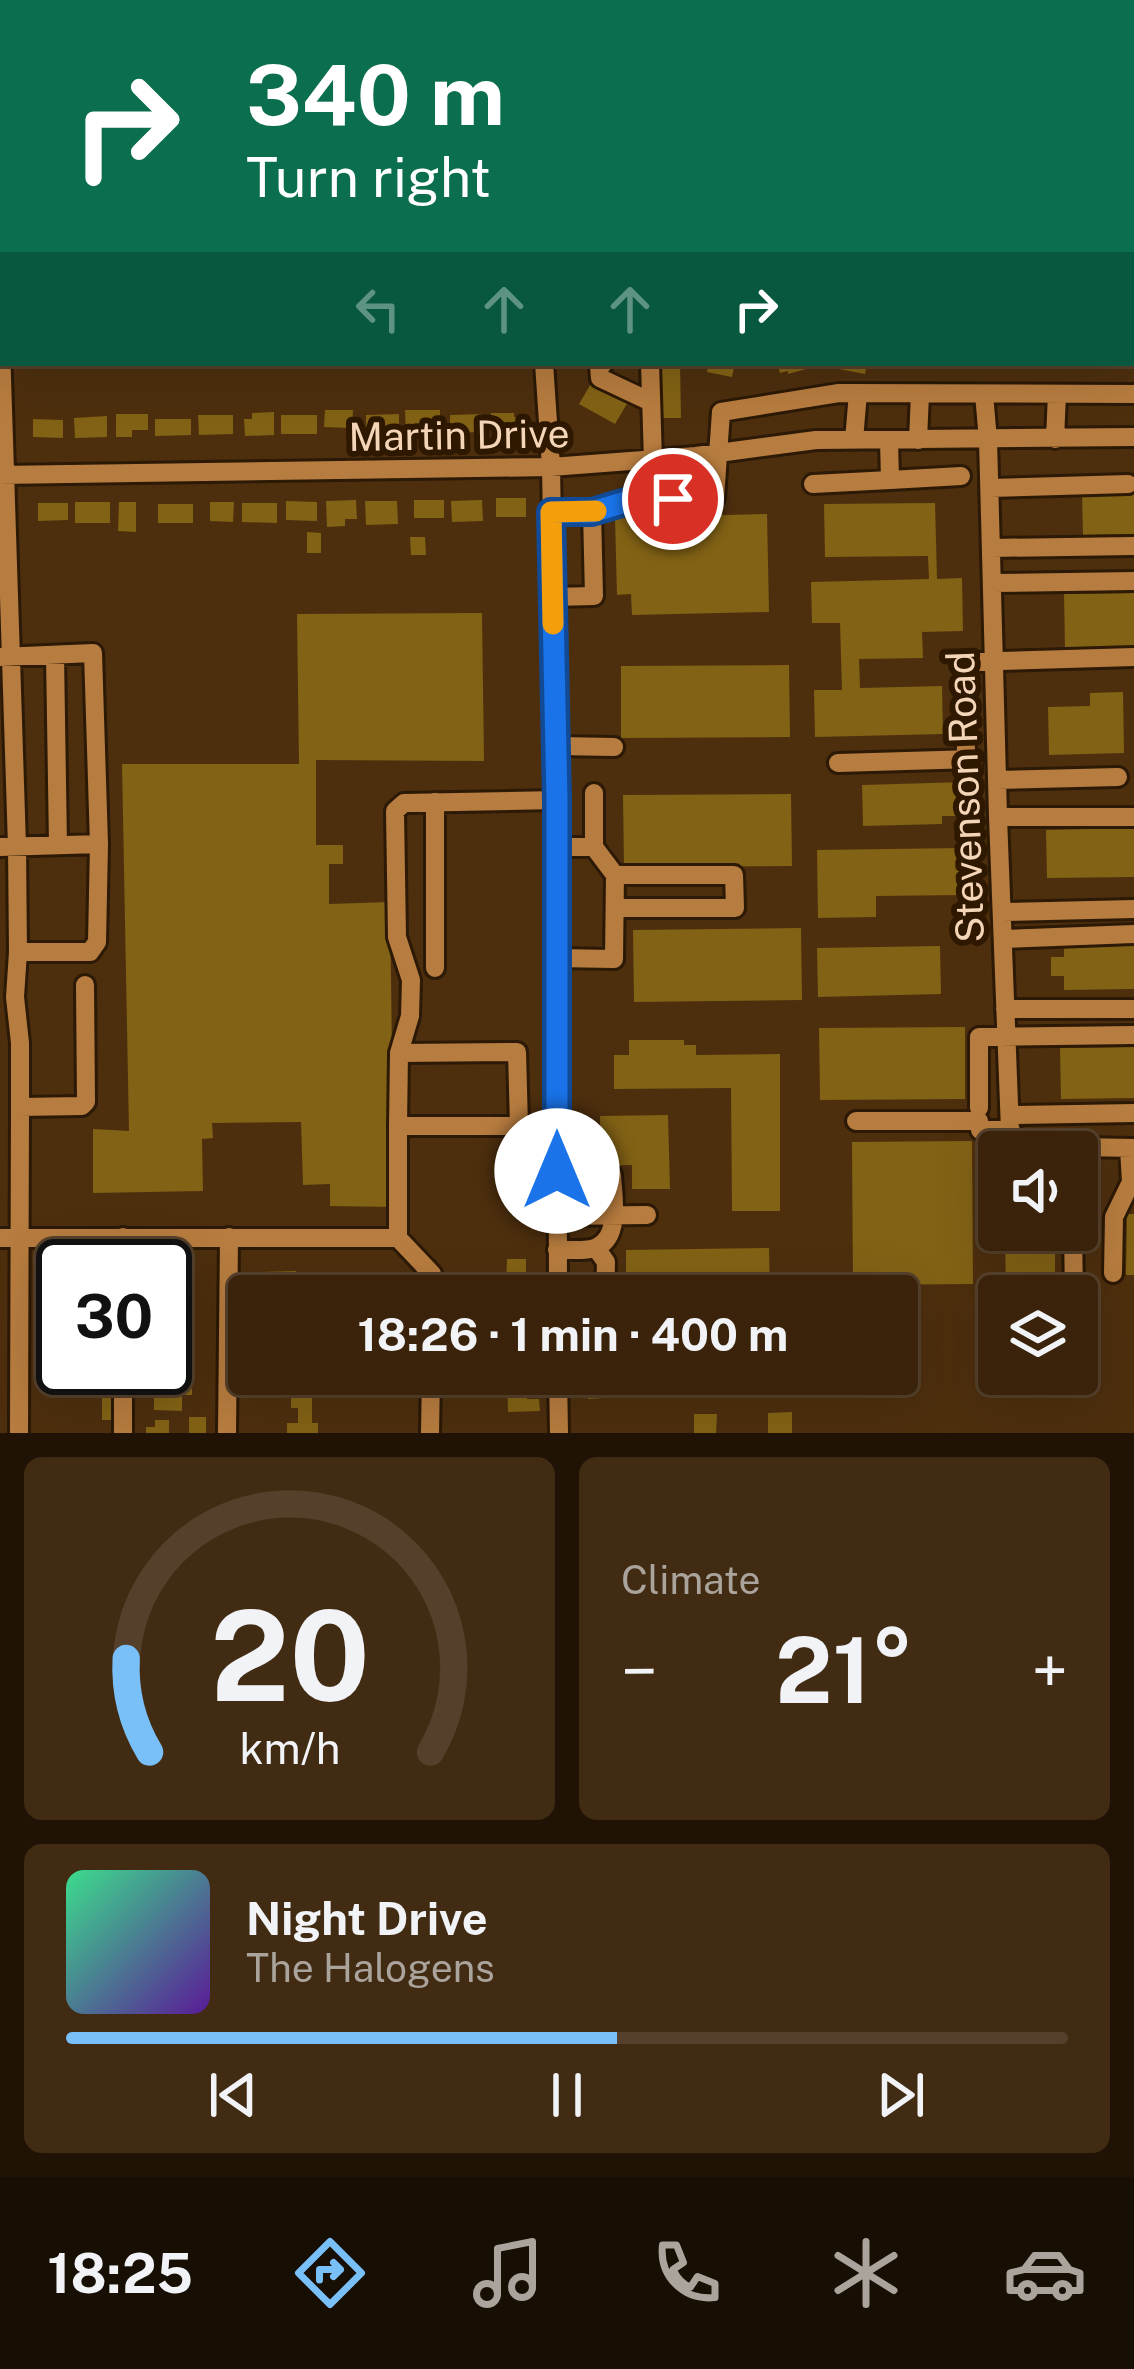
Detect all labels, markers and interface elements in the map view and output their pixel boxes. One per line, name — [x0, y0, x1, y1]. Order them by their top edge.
text: 340 m — [246, 45, 505, 144]
icon: right — [48, 48, 204, 204]
text: Turn right — [246, 146, 491, 209]
icon: left — [345, 276, 411, 342]
icon: ahead — [471, 276, 537, 342]
icon: ahead — [597, 276, 663, 342]
icon: right — [723, 276, 789, 342]
street label: Martin Drive — [348, 410, 570, 460]
pin — [622, 448, 724, 550]
icon: arrive — [640, 466, 706, 532]
street label: Stevenson Road — [937, 651, 993, 943]
position arrow — [494, 1108, 620, 1234]
map controls — [978, 1131, 1098, 1395]
button: sound — [978, 1131, 1098, 1251]
speed limit sign: 30 — [36, 1239, 192, 1395]
button: layers — [978, 1275, 1098, 1395]
text: 18:26 · 1 min · 400 m — [358, 1308, 788, 1361]
text: Climate — [621, 1557, 761, 1603]
text: 20 — [210, 1582, 369, 1729]
text: 21° — [775, 1617, 914, 1723]
text: − — [621, 1632, 658, 1710]
text: + — [1031, 1632, 1068, 1710]
text: km/h — [239, 1722, 340, 1773]
text: Night Drive — [246, 1892, 488, 1945]
text: The Halogens — [246, 1945, 495, 1991]
icon: previous — [200, 2062, 266, 2128]
icon: pause — [534, 2062, 600, 2128]
icon: next — [868, 2062, 934, 2128]
icon: directions — [288, 2231, 372, 2315]
icon: music — [466, 2231, 550, 2315]
icon: phone — [645, 2231, 729, 2315]
icon: climate — [824, 2231, 908, 2315]
icon: car — [1003, 2231, 1087, 2315]
text: 18:25 — [47, 2242, 193, 2305]

